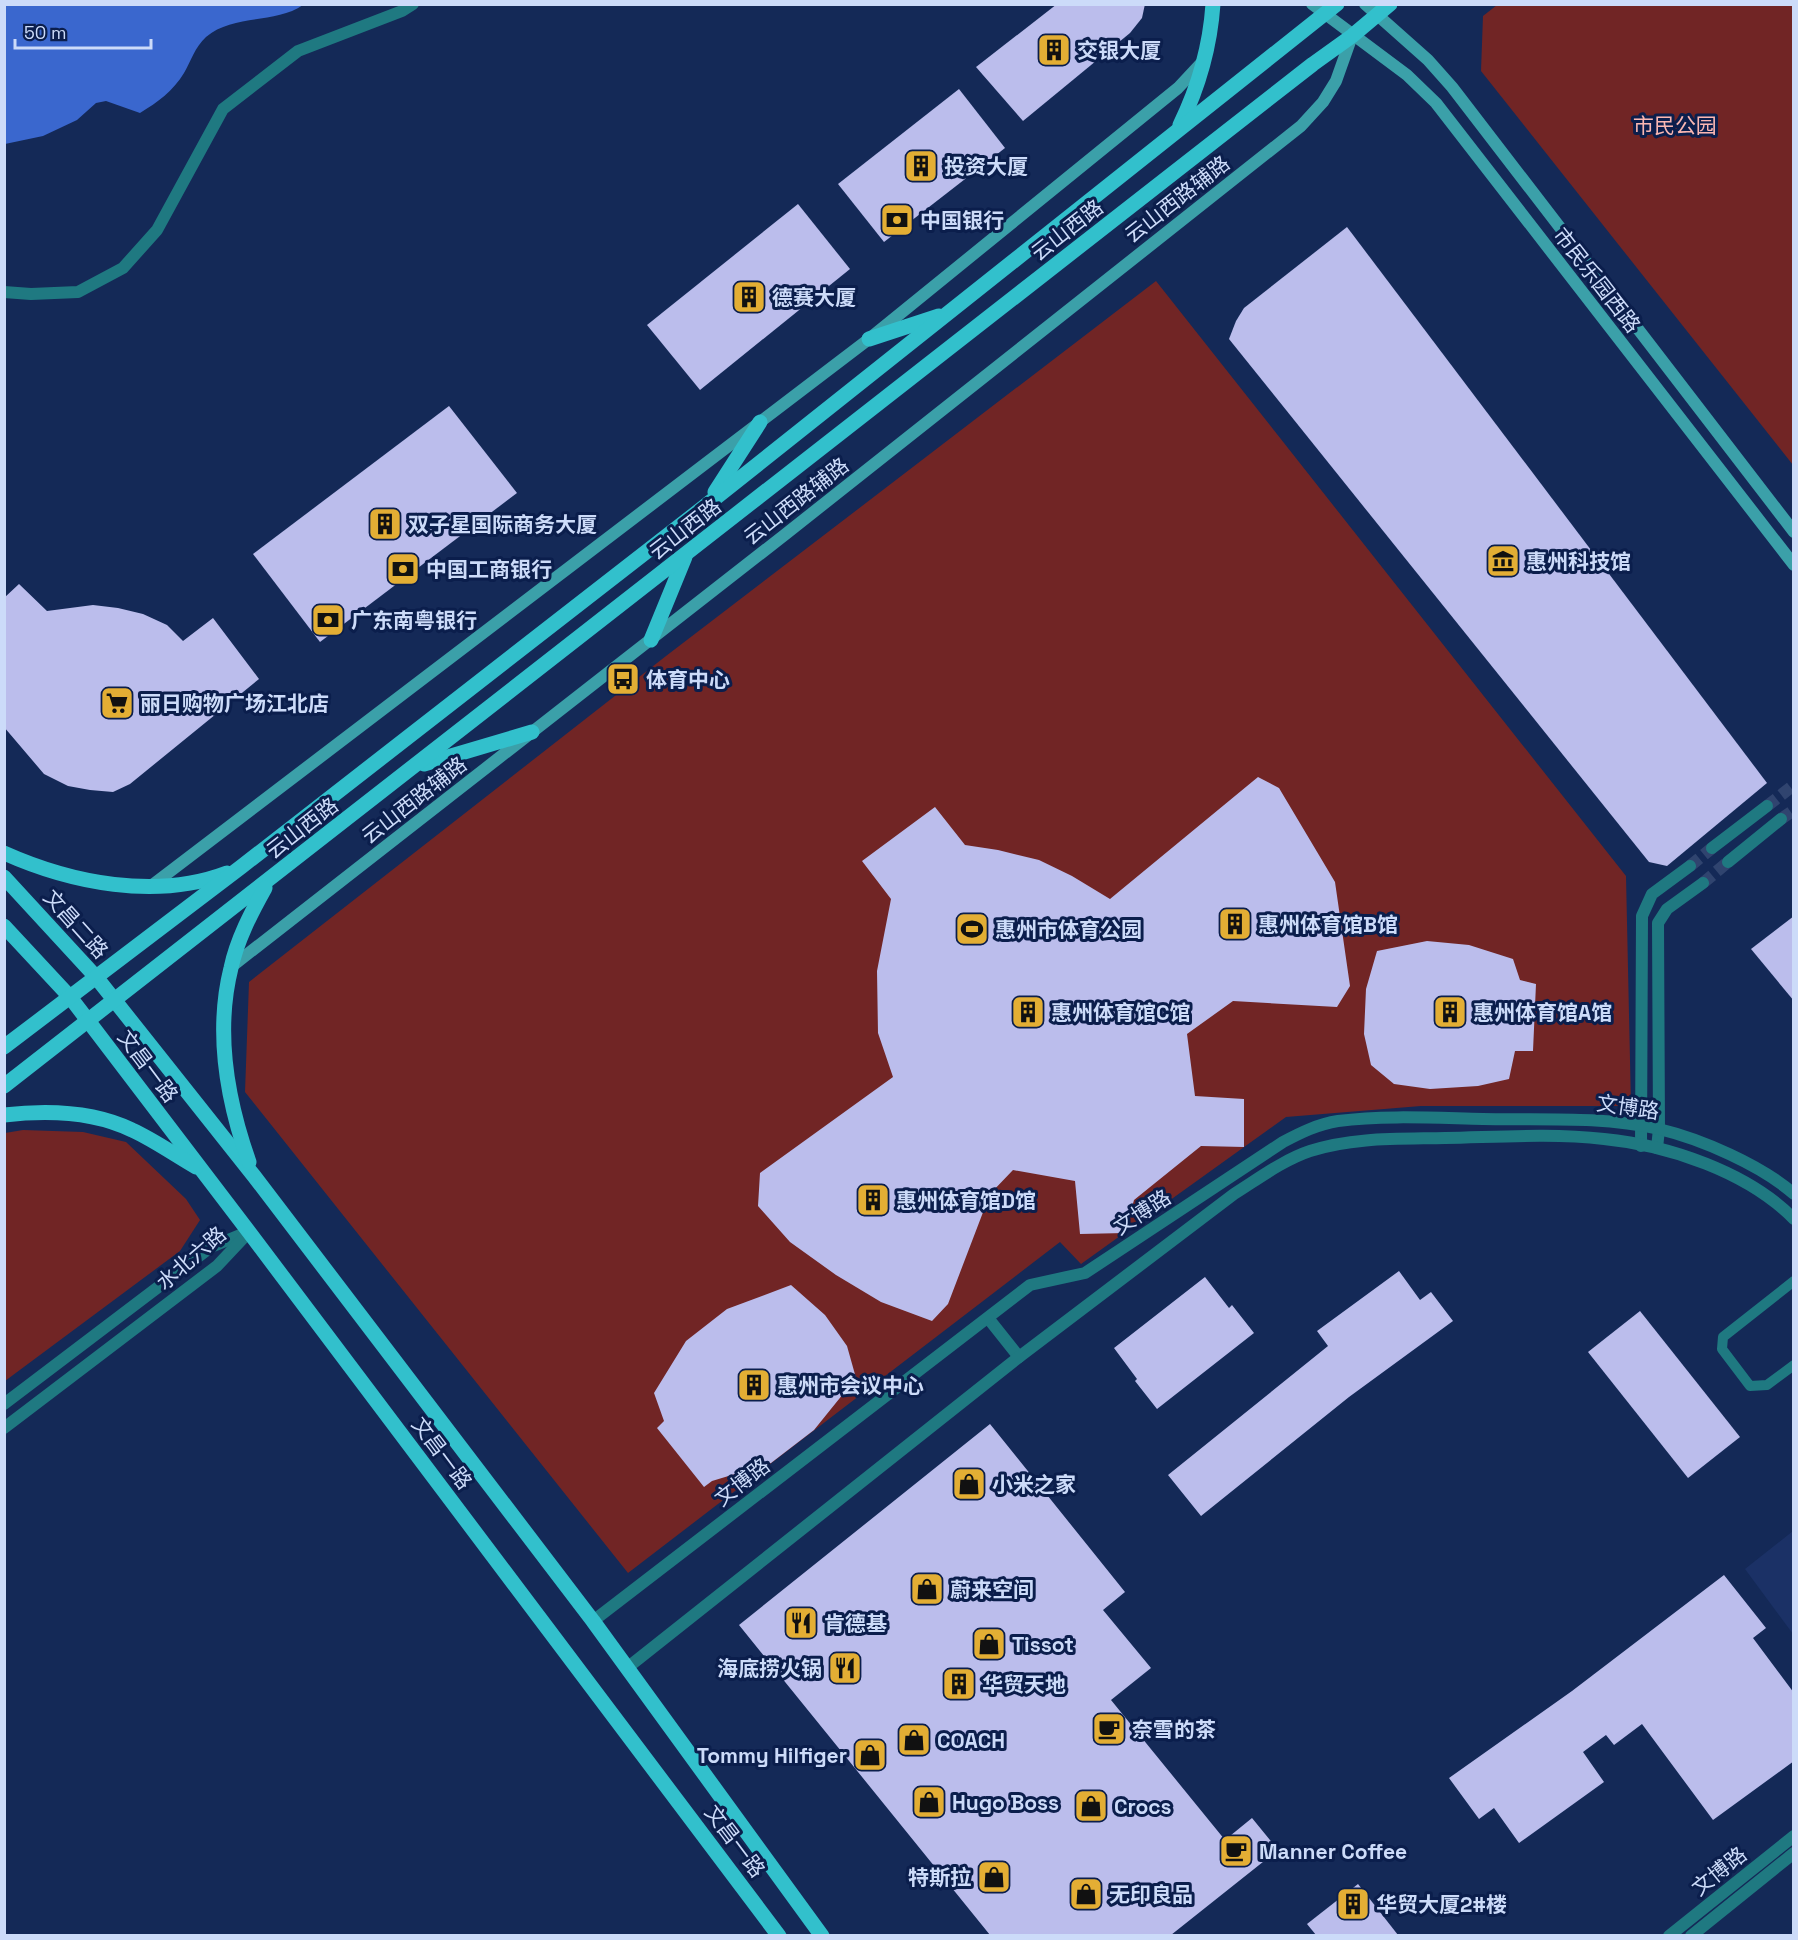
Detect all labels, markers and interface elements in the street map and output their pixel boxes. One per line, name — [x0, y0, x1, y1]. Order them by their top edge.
scale bar — [15, 12, 152, 50]
text: 50 m — [24, 21, 66, 44]
building icon: 交银大厦 — [1036, 32, 1072, 68]
place label: 交银大厦 — [1077, 37, 1161, 64]
park label: 市民公园 — [1633, 112, 1717, 139]
building icon: 投资大厦 — [903, 148, 939, 184]
street label: 云山西路辅路 — [1119, 150, 1235, 248]
place label: 投资大厦 — [944, 153, 1028, 180]
street label: 云山西路 — [1026, 194, 1108, 266]
bank icon: 中国银行 — [879, 202, 915, 238]
place label: 中国银行 — [920, 207, 1004, 234]
street label: 市民乐园西路 — [1548, 222, 1646, 338]
building icon: 德赛大厦 — [731, 279, 767, 315]
place label: 德赛大厦 — [772, 284, 856, 311]
street label: 云山西路辅路 — [738, 452, 854, 550]
street label: 云山西路 — [644, 493, 726, 565]
building icon: 双子星国际商务大厦 — [367, 506, 403, 542]
place label: 双子星国际商务大厦 — [408, 511, 597, 538]
museum icon: 惠州科技馆 — [1485, 543, 1521, 579]
place label: 惠州科技馆 — [1526, 548, 1631, 575]
bank icon: 中国工商银行 — [385, 551, 421, 587]
place label: 中国工商银行 — [426, 556, 552, 583]
bank icon: 广东南粤银行 — [310, 602, 346, 638]
place label: 广东南粤银行 — [351, 607, 477, 634]
bus stop icon: 体育中心 — [605, 661, 641, 697]
place label: 体育中心 — [646, 666, 730, 693]
supermarket icon: 丽日购物广场江北店 — [99, 685, 135, 721]
place label: 丽日购物广场江北店 — [140, 690, 329, 717]
street label: 云山西路辅路 — [356, 751, 472, 849]
street label: 云山西路 — [261, 792, 343, 864]
street label: 文昌二路 — [38, 884, 114, 964]
building icon: 惠州体育馆B馆 — [1217, 906, 1253, 942]
sports icon: 惠州市体育公园 — [954, 911, 990, 947]
place label: 惠州体育馆B馆 — [1258, 911, 1398, 938]
place label: 惠州市体育公园 — [995, 916, 1142, 943]
building icon: 惠州体育馆C馆 — [1010, 994, 1046, 1030]
building icon: 惠州体育馆A馆 — [1432, 994, 1468, 1030]
place label: 惠州体育馆C馆 — [1051, 999, 1191, 1026]
place label: 惠州体育馆A馆 — [1473, 999, 1612, 1026]
street label: 文昌一路 — [112, 1024, 184, 1108]
street label: 文博路 — [1595, 1089, 1661, 1125]
building icon: 惠州体育馆D馆 — [855, 1182, 891, 1218]
street label: 文博路 — [1108, 1184, 1176, 1240]
place label: 惠州体育馆D馆 — [896, 1187, 1036, 1214]
street label: 水北六路 — [150, 1220, 232, 1296]
building icon: 惠州市会议中心 — [736, 1367, 772, 1403]
place label: 惠州市会议中心 — [777, 1372, 924, 1399]
street label: 文昌一路 — [406, 1411, 478, 1495]
street label: 文博路 — [709, 1452, 775, 1512]
shop icon: 小米之家 — [951, 1466, 987, 1502]
place label: 小米之家 — [992, 1471, 1076, 1498]
shop icon: 蔚来空间 — [909, 1571, 945, 1607]
place label: 蔚来空间 — [950, 1576, 1034, 1603]
restaurant icon: 肯德基 — [783, 1605, 819, 1641]
place label: 肯德基 — [824, 1610, 887, 1637]
shop icon: Tissot — [971, 1626, 1007, 1662]
place label: Tissot — [1012, 1631, 1074, 1658]
restaurant icon: 海底捞火锅 — [827, 1650, 863, 1686]
place label: 海底捞火锅 — [717, 1655, 822, 1682]
building icon: 华贸天地 — [941, 1666, 977, 1702]
place label: 华贸天地 — [982, 1671, 1066, 1698]
cafe icon: 奈雪的茶 — [1091, 1711, 1127, 1747]
place label: 奈雪的茶 — [1132, 1716, 1216, 1743]
shop icon: COACH — [896, 1722, 932, 1758]
place label: COACH — [937, 1727, 1005, 1754]
shop icon: Tommy Hilfiger — [852, 1737, 888, 1773]
place label: Tommy Hilfiger — [697, 1742, 847, 1769]
shop icon: Hugo Boss — [911, 1784, 947, 1820]
shop icon: Crocs — [1073, 1788, 1109, 1824]
place label: Hugo Boss — [952, 1789, 1059, 1816]
place label: Crocs — [1114, 1793, 1172, 1820]
street label: 文昌一路 — [699, 1799, 771, 1883]
cafe icon: Manner Coffee — [1218, 1833, 1254, 1869]
place label: Manner Coffee — [1259, 1838, 1407, 1865]
street label: 文博路 — [1686, 1841, 1752, 1901]
shop icon: 特斯拉 — [976, 1859, 1012, 1895]
place label: 特斯拉 — [908, 1864, 971, 1891]
shop icon: 无印良品 — [1068, 1876, 1104, 1912]
place label: 无印良品 — [1109, 1881, 1193, 1908]
building icon: 华贸大厦2#楼 — [1335, 1886, 1371, 1922]
place label: 华贸大厦2#楼 — [1376, 1891, 1507, 1918]

